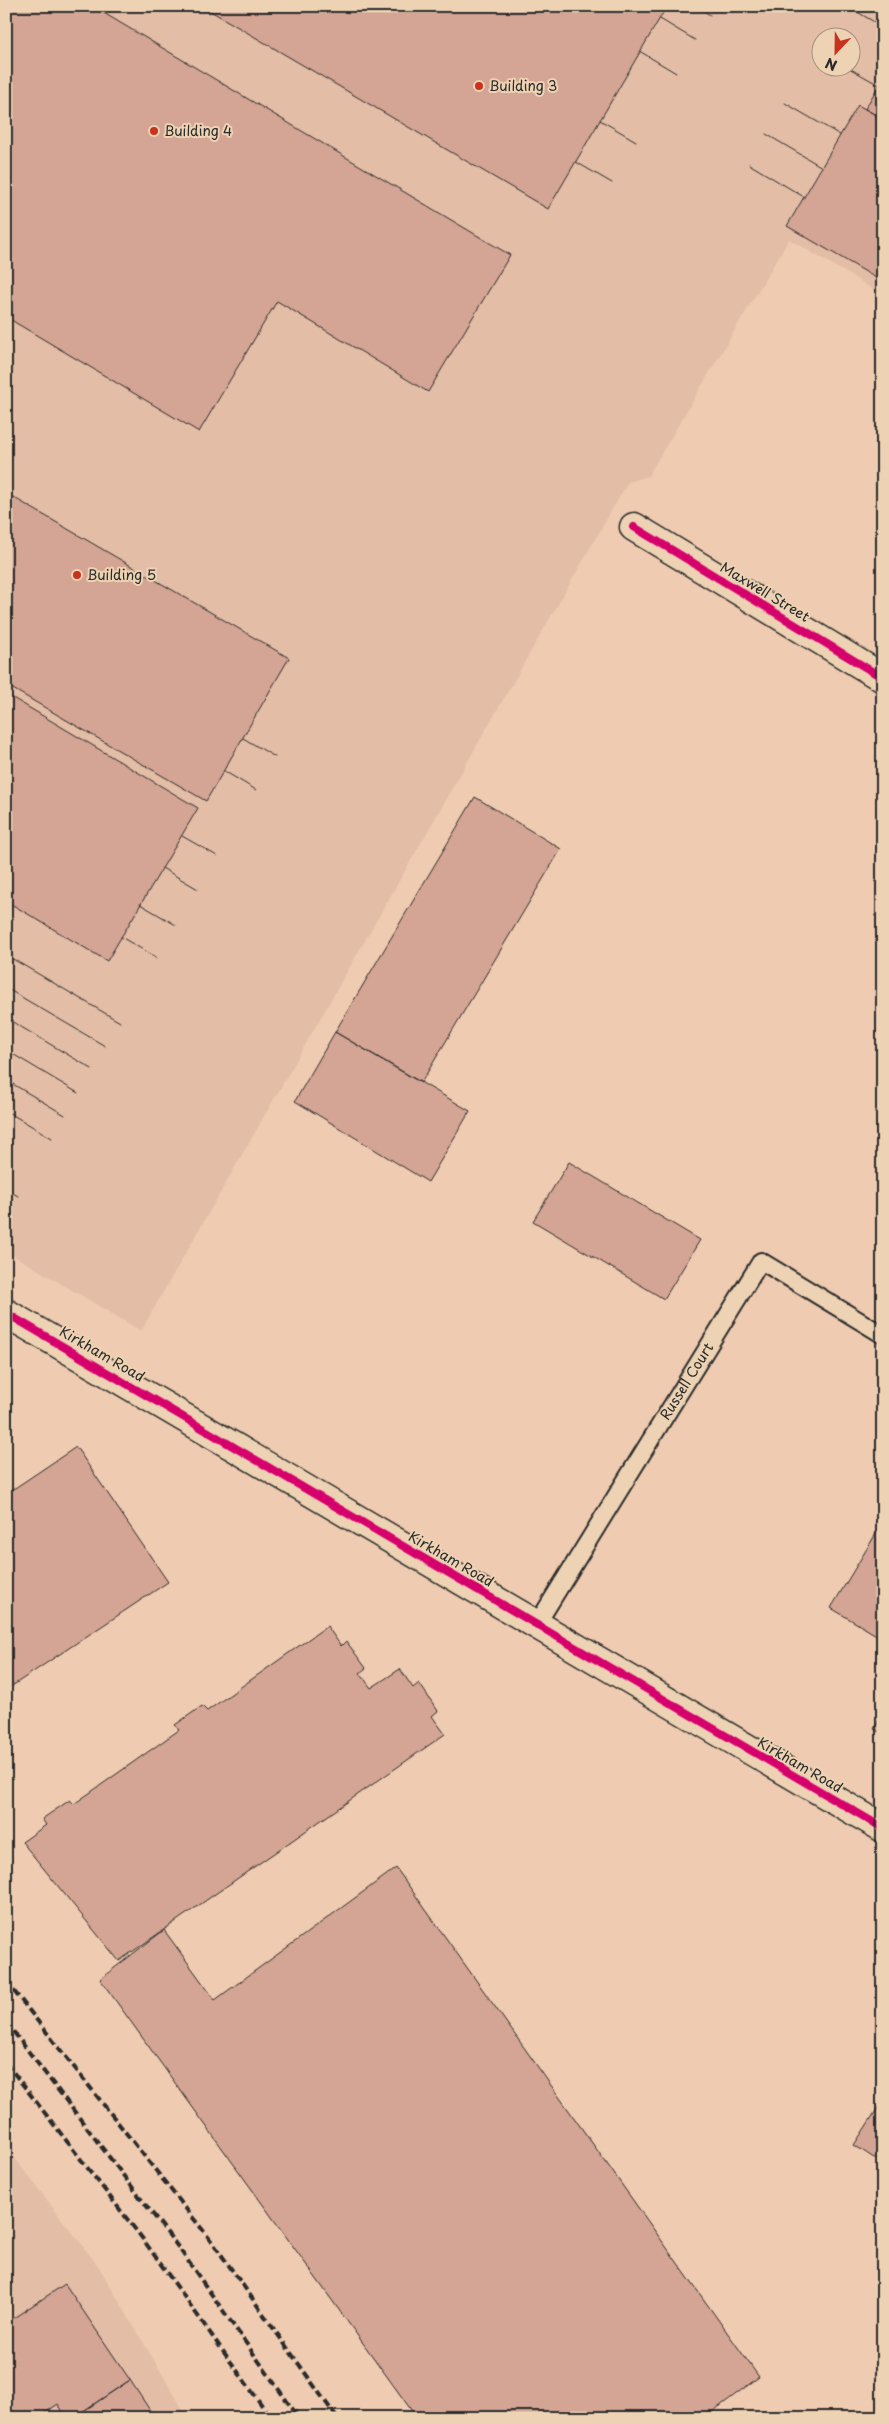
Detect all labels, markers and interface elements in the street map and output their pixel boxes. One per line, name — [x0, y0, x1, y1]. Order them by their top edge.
north arrow — [812, 28, 862, 78]
text: N — [822, 53, 840, 76]
place label: Building 3 — [489, 75, 557, 96]
marker: Building 3 — [473, 80, 485, 92]
place label: Building 4 — [164, 120, 232, 141]
marker: Building 4 — [148, 125, 160, 137]
street label: Maxwell Street — [717, 557, 814, 627]
place label: Building 5 — [87, 564, 156, 585]
marker: Building 5 — [71, 569, 83, 581]
street label: Kirkham Road — [56, 1321, 149, 1387]
street label: Russell Court — [654, 1338, 718, 1424]
street label: Kirkham Road — [405, 1526, 498, 1592]
street label: Kirkham Road — [754, 1732, 847, 1798]

